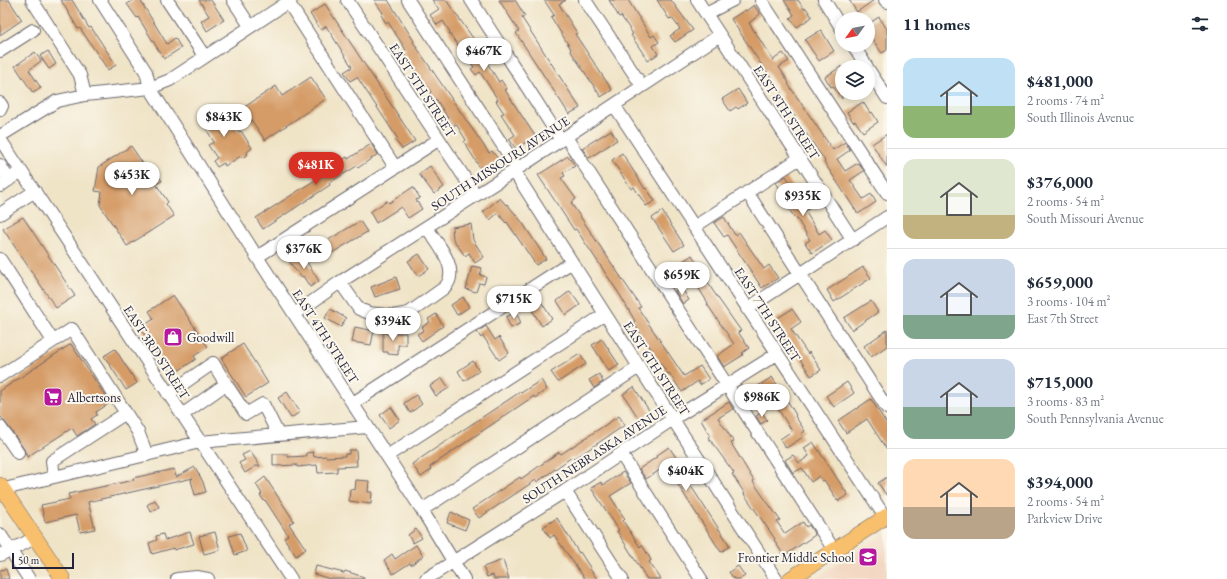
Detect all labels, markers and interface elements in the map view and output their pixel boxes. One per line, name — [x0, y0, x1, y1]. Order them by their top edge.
north arrow — [835, 12, 875, 52]
map controls — [835, 12, 875, 100]
text: 11 homes — [903, 13, 970, 35]
icon: filters — [1189, 13, 1211, 35]
pin: $467K — [456, 38, 512, 72]
street label: EAST 5TH STREET — [386, 40, 460, 141]
text: $467K — [466, 42, 502, 59]
button: layers — [835, 60, 875, 100]
street label: EAST 8TH STREET — [750, 62, 824, 163]
text: $481,000 — [1027, 70, 1093, 92]
icon: home — [935, 74, 983, 122]
text: 2 rooms · 74 m² — [1027, 92, 1104, 109]
pin: $843K — [196, 104, 252, 138]
text: $843K — [206, 108, 242, 125]
text: South Illinois Avenue — [1027, 109, 1134, 126]
street label: SOUTH MISSOURI AVENUE — [428, 112, 573, 215]
pin: $481K — [288, 152, 344, 186]
text: $481K — [298, 156, 334, 173]
pin: $453K — [104, 162, 160, 196]
text: $453K — [114, 166, 150, 183]
text: $376,000 — [1027, 171, 1093, 193]
icon: home — [935, 175, 983, 223]
pin: $935K — [775, 183, 831, 217]
text: $935K — [785, 187, 821, 204]
text: 2 rooms · 54 m² — [1027, 193, 1104, 210]
text: South Missouri Avenue — [1027, 210, 1144, 227]
pin: $376K — [276, 236, 332, 270]
text: $376K — [286, 240, 322, 257]
pin: $659K — [654, 262, 710, 296]
street label: EAST 7TH STREET — [731, 264, 805, 365]
text: $659K — [664, 266, 700, 283]
text: $659,000 — [1027, 271, 1093, 293]
icon: home — [935, 275, 983, 323]
street label: EAST 4TH STREET — [289, 286, 363, 387]
pin: $715K — [486, 286, 542, 320]
text: $715K — [496, 290, 532, 307]
text: 3 rooms · 104 m² — [1027, 293, 1111, 310]
street label: EAST 3RD STREET — [120, 302, 194, 403]
pin: $394K — [365, 308, 421, 342]
text: East 7th Street — [1027, 310, 1098, 327]
text: $394K — [375, 312, 411, 329]
street label: EAST 6TH STREET — [620, 318, 694, 419]
shop icon: Goodwill — [162, 326, 184, 348]
place label: Goodwill — [187, 329, 234, 346]
text: $715,000 — [1027, 371, 1093, 393]
icon: home — [935, 375, 983, 423]
pin: $986K — [734, 384, 790, 418]
supermarket icon: Albertsons — [42, 386, 64, 408]
text: $986K — [744, 388, 780, 405]
place label: Albertsons — [66, 389, 121, 406]
text: 3 rooms · 83 m² — [1027, 393, 1104, 410]
street label: SOUTH NEBRASKA AVENUE — [519, 401, 670, 507]
text: South Pennsylvania Avenue — [1027, 410, 1164, 427]
pin: $404K — [658, 458, 714, 492]
text: $404K — [668, 462, 704, 479]
text: $394,000 — [1027, 471, 1093, 493]
icon: home — [935, 475, 983, 523]
text: 2 rooms · 54 m² — [1027, 493, 1104, 510]
text: Parkview Drive — [1027, 510, 1102, 527]
school or university icon: Frontier Middle School — [857, 546, 879, 568]
place label: Frontier Middle School — [738, 549, 854, 566]
scale bar — [12, 551, 74, 570]
text: 50 m — [18, 553, 39, 567]

